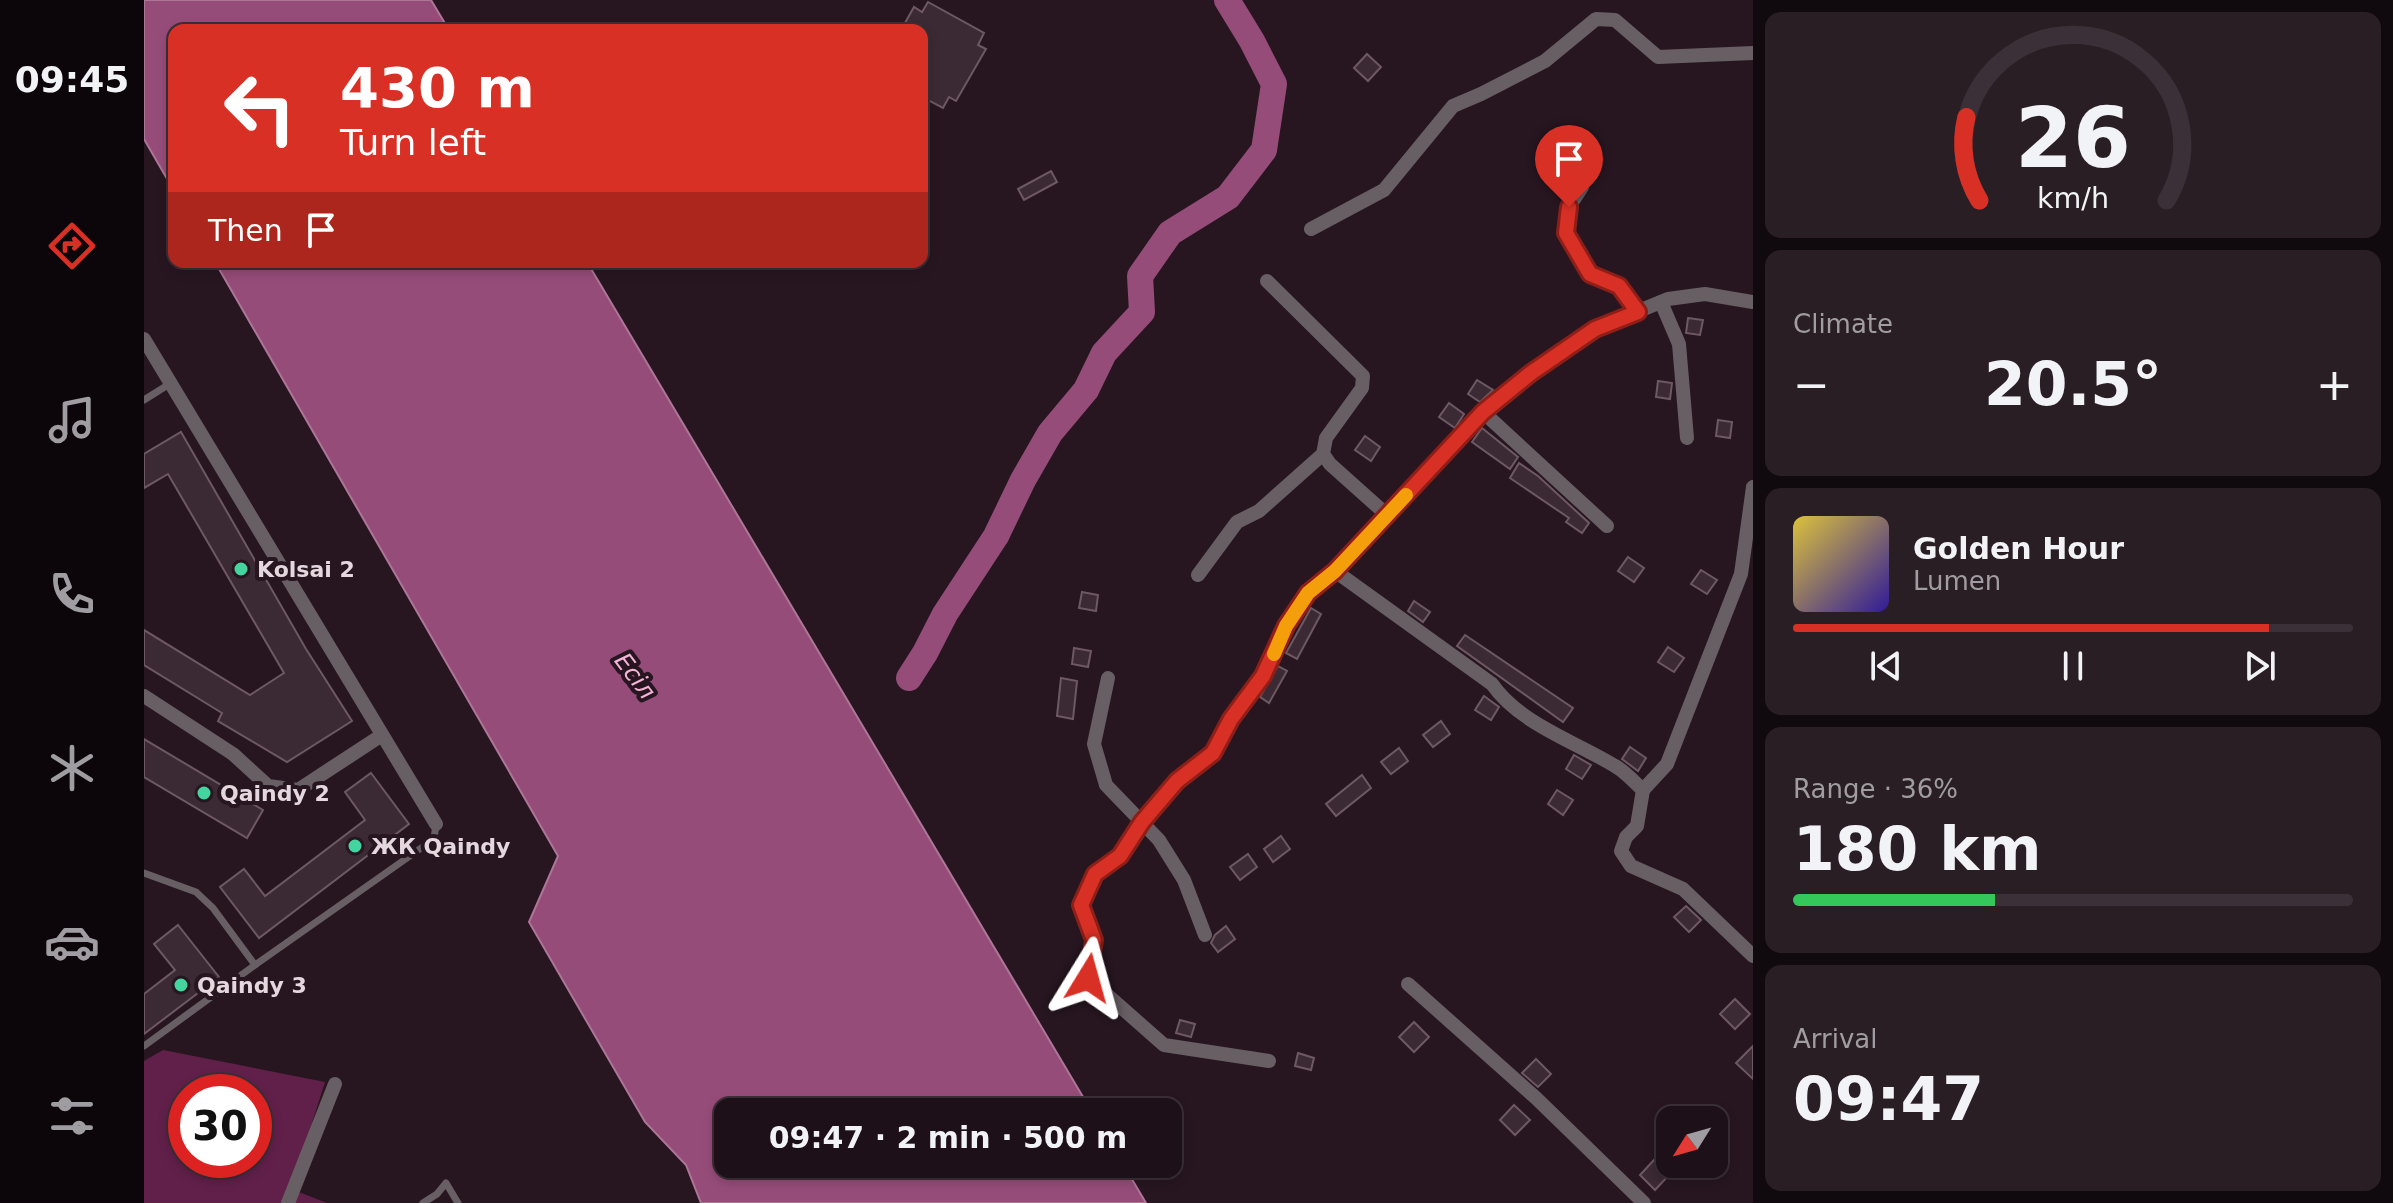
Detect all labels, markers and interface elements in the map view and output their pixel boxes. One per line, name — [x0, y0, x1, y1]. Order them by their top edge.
text: 430 m — [340, 55, 535, 120]
icon: left — [208, 56, 312, 160]
text: 09:45 — [15, 59, 129, 100]
text: 26 — [2015, 90, 2131, 187]
text: Turn left — [340, 122, 486, 163]
pin — [1535, 125, 1603, 207]
icon: arrive — [1547, 137, 1591, 181]
text: km/h — [2037, 181, 2109, 215]
icon: arrive — [299, 208, 343, 252]
text: Then — [208, 213, 283, 248]
icon: directions — [44, 218, 100, 274]
text: Climate — [1793, 309, 1893, 339]
text: 20.5° — [1984, 349, 2162, 419]
text: − — [1793, 359, 1830, 410]
text: + — [2316, 359, 2353, 410]
icon: music — [44, 392, 100, 448]
text: Golden Hour — [1913, 531, 2124, 566]
place label: Kolsai 2 — [257, 557, 355, 582]
marker: Kolsai 2 — [232, 560, 250, 578]
icon: phone — [44, 566, 100, 622]
text: Lumen — [1913, 566, 2001, 596]
icon: previous — [1864, 644, 1908, 688]
icon: pause — [2051, 644, 2095, 688]
icon: next — [2238, 644, 2282, 688]
water label: Есіл — [609, 647, 661, 705]
icon: climate — [44, 740, 100, 796]
text: Range · 36% — [1793, 774, 1958, 804]
place label: Qaindy 2 — [220, 781, 330, 806]
marker: Qaindy 2 — [195, 784, 213, 802]
text: 180 km — [1793, 814, 2042, 884]
place label: ЖК Qaindy — [371, 834, 510, 859]
marker: ЖК Qaindy — [346, 837, 364, 855]
icon: car — [44, 914, 100, 970]
position arrow — [1046, 936, 1130, 1020]
place label: Qaindy 3 — [197, 973, 307, 998]
marker: Qaindy 3 — [172, 976, 190, 994]
text: Arrival — [1793, 1024, 1877, 1054]
text: 09:47 — [1793, 1064, 1984, 1134]
speed limit sign: 30 — [168, 1074, 272, 1178]
icon: filters — [44, 1088, 100, 1144]
north arrow — [1656, 1106, 1728, 1178]
map controls — [1656, 1106, 1728, 1178]
text: 09:47 · 2 min · 500 m — [769, 1120, 1127, 1155]

